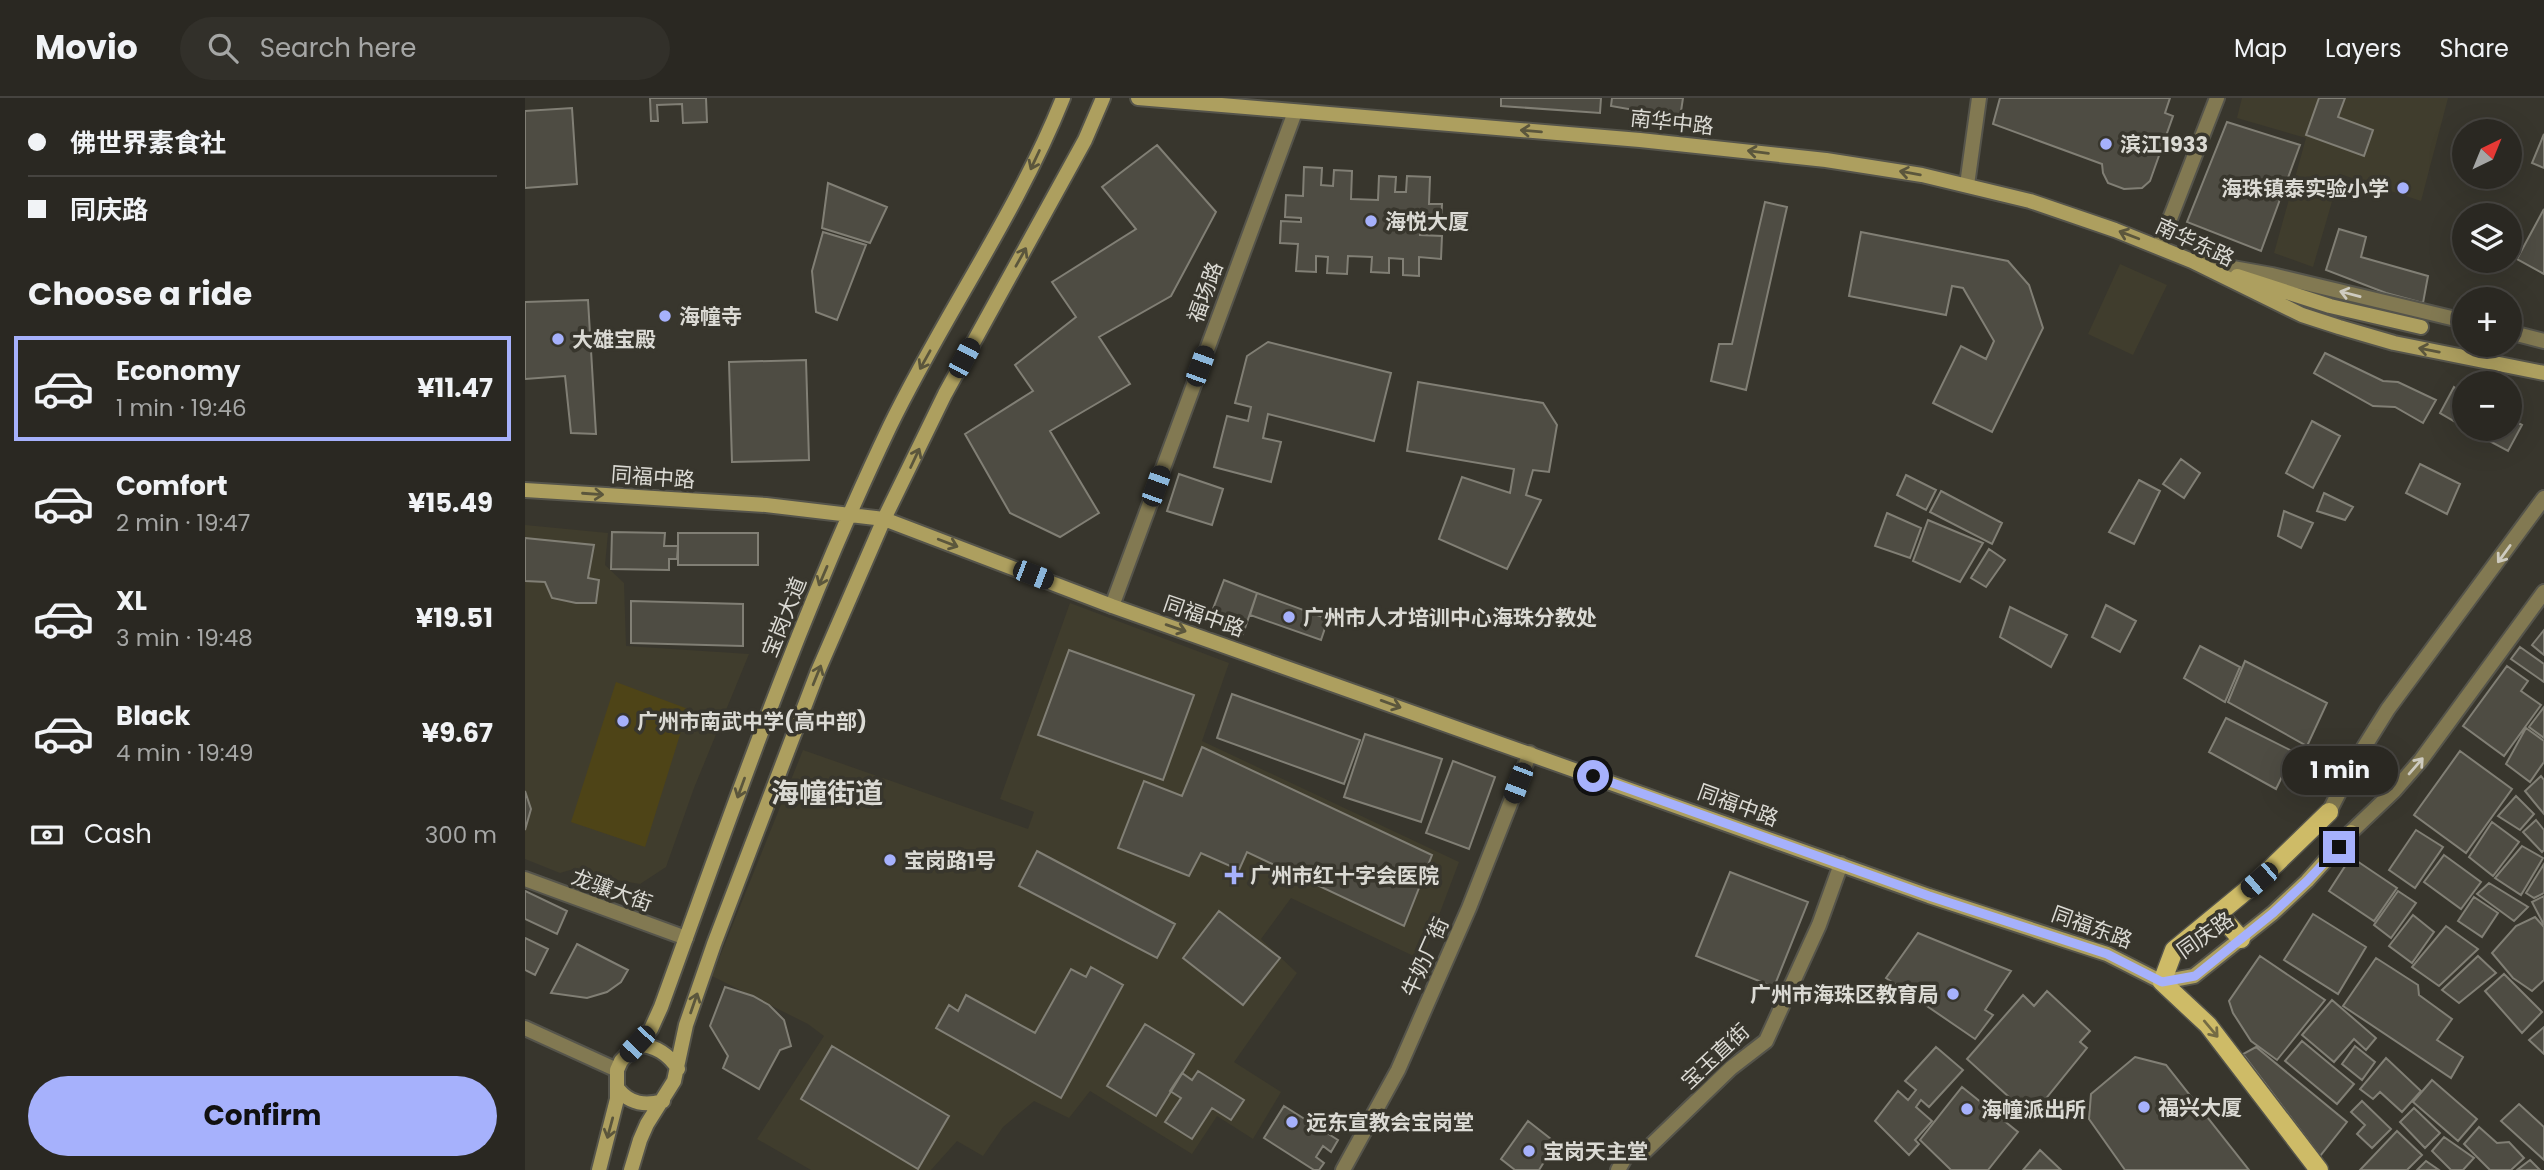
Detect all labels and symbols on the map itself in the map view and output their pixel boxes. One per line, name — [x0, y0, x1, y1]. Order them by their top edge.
street label: 南华中路 — [1629, 103, 1715, 141]
north arrow — [2452, 119, 2522, 189]
one-way arrow — [1521, 124, 1543, 137]
place label: 滨江1933 — [2120, 130, 2208, 159]
marker: 滨江1933 — [2098, 136, 2114, 152]
one-way arrow — [1747, 146, 1770, 159]
one-way arrow — [1028, 149, 1041, 171]
one-way arrow — [1899, 166, 1922, 179]
place label: 海珠镇泰实验小学 — [2221, 174, 2389, 203]
marker: 海珠镇泰实验小学 — [2395, 180, 2411, 196]
place label: 海悦大厦 — [1385, 207, 1469, 236]
street label: 南华东路 — [2151, 211, 2239, 273]
marker: 海悦大厦 — [1363, 213, 1379, 229]
one-way arrow — [2118, 228, 2140, 241]
one-way arrow — [1015, 247, 1028, 268]
street label: 福场路 — [1181, 257, 1229, 327]
one-way arrow — [2339, 287, 2362, 300]
place label: 海幢寺 — [679, 302, 742, 331]
marker: 海幢寺 — [657, 308, 673, 324]
place label: 大雄宝殿 — [572, 325, 656, 354]
marker: 大雄宝殿 — [550, 331, 566, 347]
car — [945, 335, 984, 381]
one-way arrow — [2418, 342, 2441, 356]
car — [1183, 343, 1218, 389]
one-way arrow — [918, 349, 932, 369]
one-way arrow — [908, 448, 922, 469]
street label: 同福中路 — [610, 460, 696, 494]
car — [1139, 463, 1174, 509]
one-way arrow — [581, 488, 604, 501]
one-way arrow — [936, 538, 958, 551]
one-way arrow — [2497, 544, 2512, 562]
car — [1010, 558, 1057, 592]
one-way arrow — [816, 565, 829, 586]
street label: 宝岗大道 — [755, 573, 813, 661]
street label: 同福中路 — [1160, 589, 1248, 643]
place label: 广州市人才培训中心海珠分教处 — [1303, 603, 1597, 632]
marker: 广州市人才培训中心海珠分教处 — [1281, 609, 1297, 625]
one-way arrow — [1165, 623, 1187, 635]
one-way arrow — [811, 665, 824, 686]
one-way arrow — [1380, 698, 1402, 711]
place label: 广州市南武中学(高中部) — [637, 707, 867, 736]
marker: 广州市南武中学(高中部) — [615, 713, 631, 729]
callout: 1 min — [2281, 746, 2397, 794]
one-way arrow — [2408, 757, 2424, 775]
car — [1501, 760, 1536, 806]
route start — [1577, 760, 1609, 792]
district label: 海幢街道 — [771, 774, 883, 813]
one-way arrow — [734, 777, 746, 799]
street label: 同福中路 — [1694, 777, 1782, 833]
route end — [2323, 831, 2355, 863]
place label: 宝岗路1号 — [904, 846, 996, 875]
marker: 宝岗路1号 — [882, 852, 898, 868]
car — [2237, 858, 2282, 902]
place label: 广州市红十字会医院 — [1250, 861, 1439, 890]
street label: 龙骧大街 — [568, 862, 656, 918]
marker: 广州市红十字会医院 — [1224, 865, 1244, 885]
street label: 同福东路 — [2048, 899, 2136, 955]
street label: 同庆路 — [2171, 905, 2239, 965]
street label: 牛奶厂街 — [1395, 913, 1455, 1001]
place label: 广州市海珠区教育局 — [1750, 980, 1939, 1009]
marker: 广州市海珠区教育局 — [1945, 986, 1961, 1002]
one-way arrow — [689, 992, 701, 1014]
street label: 宝玉直街 — [1674, 1017, 1756, 1095]
one-way arrow — [2203, 1020, 2219, 1038]
car — [615, 1021, 660, 1067]
place label: 福兴大厦 — [2158, 1093, 2242, 1122]
place label: 海幢派出所 — [1981, 1095, 2086, 1124]
marker: 福兴大厦 — [2136, 1099, 2152, 1115]
marker: 海幢派出所 — [1959, 1101, 1975, 1117]
place label: 远东宣教会宝岗堂 — [1306, 1108, 1474, 1137]
marker: 远东宣教会宝岗堂 — [1284, 1114, 1300, 1130]
one-way arrow — [603, 1116, 616, 1139]
place label: 宝岗天主堂 — [1543, 1137, 1648, 1166]
marker: 宝岗天主堂 — [1521, 1143, 1537, 1159]

